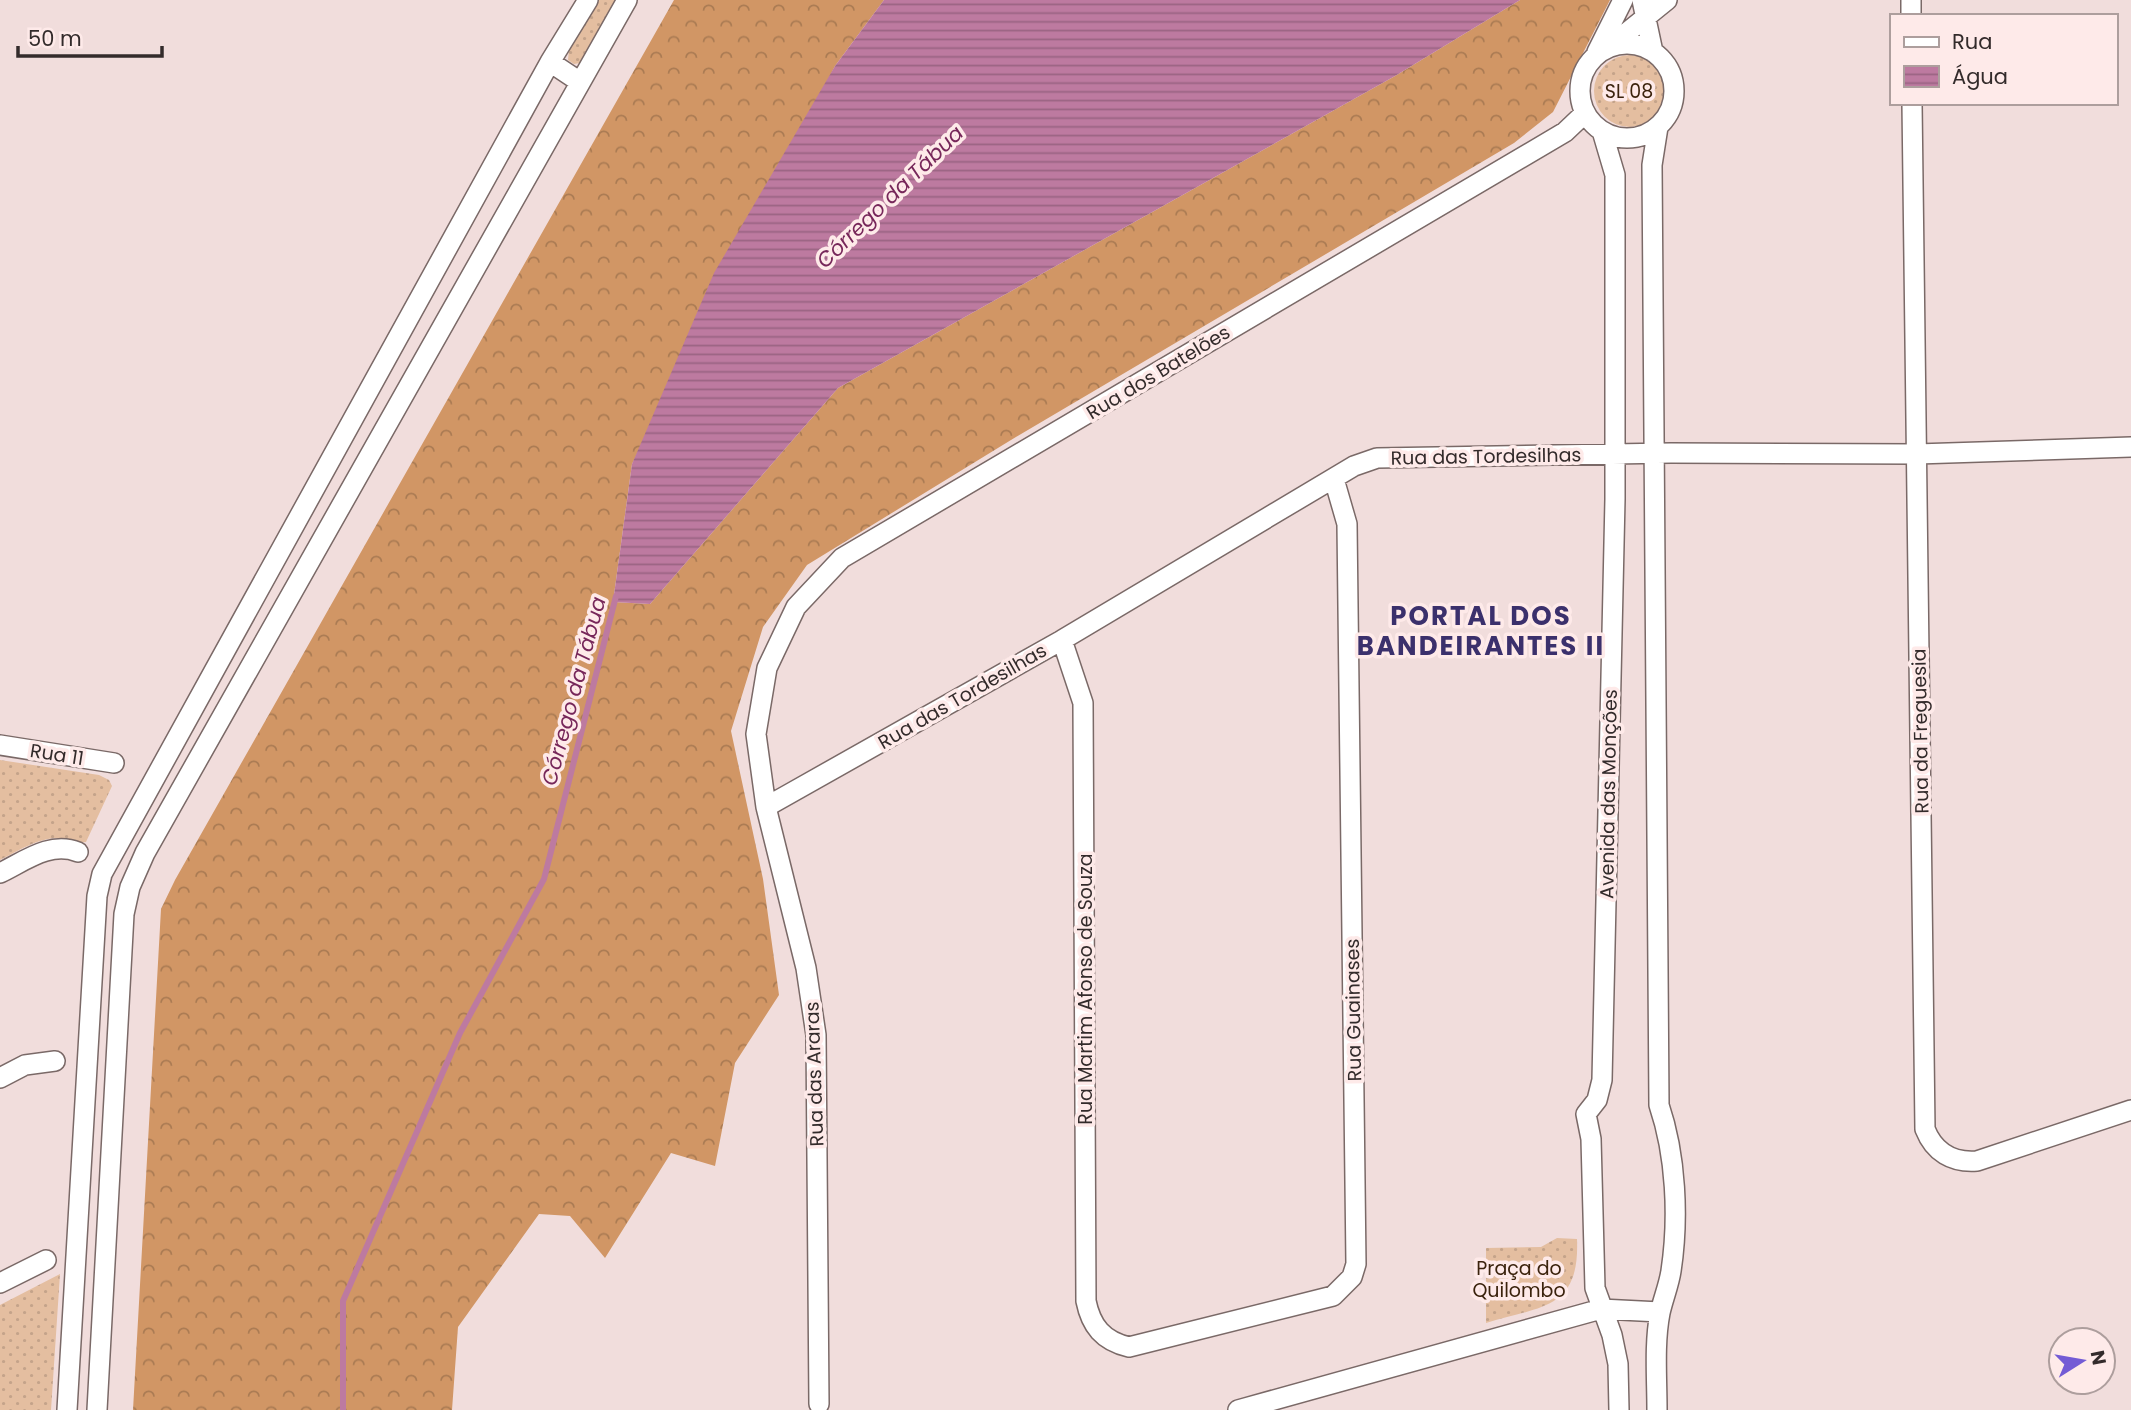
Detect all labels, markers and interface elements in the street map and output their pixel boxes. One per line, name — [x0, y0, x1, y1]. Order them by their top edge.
scale bar — [18, 14, 161, 58]
legend — [1890, 14, 2117, 105]
text: 50 m — [28, 24, 82, 53]
text: Rua — [1952, 27, 1992, 56]
text: Água — [1952, 62, 2008, 91]
park label: SL 08 — [1605, 78, 1653, 105]
water label: Córrego da Tábua — [810, 119, 970, 275]
street label: Rua dos Batelões — [1081, 319, 1235, 426]
street label: Rua das Tordesilhas — [1390, 441, 1582, 472]
water label: Córrego da Tábua — [534, 593, 613, 788]
district label: PORTAL DOS BANDEIRANTES II — [1357, 598, 1605, 664]
street label: Rua das Tordesilhas — [873, 637, 1052, 756]
street label: Rua da Freguesia — [1906, 648, 1935, 814]
street label: Avenida das Monções — [1593, 689, 1624, 899]
street label: Rua 11 — [28, 737, 86, 772]
street label: Rua Martim Afonso de Souza — [1072, 853, 1099, 1125]
street label: Rua Guainases — [1339, 938, 1368, 1082]
street label: Rua das Araras — [798, 1001, 831, 1147]
park label: Praça do Quilombo — [1472, 1255, 1566, 1304]
north arrow — [2047, 1326, 2117, 1396]
text: N — [2084, 1348, 2113, 1367]

